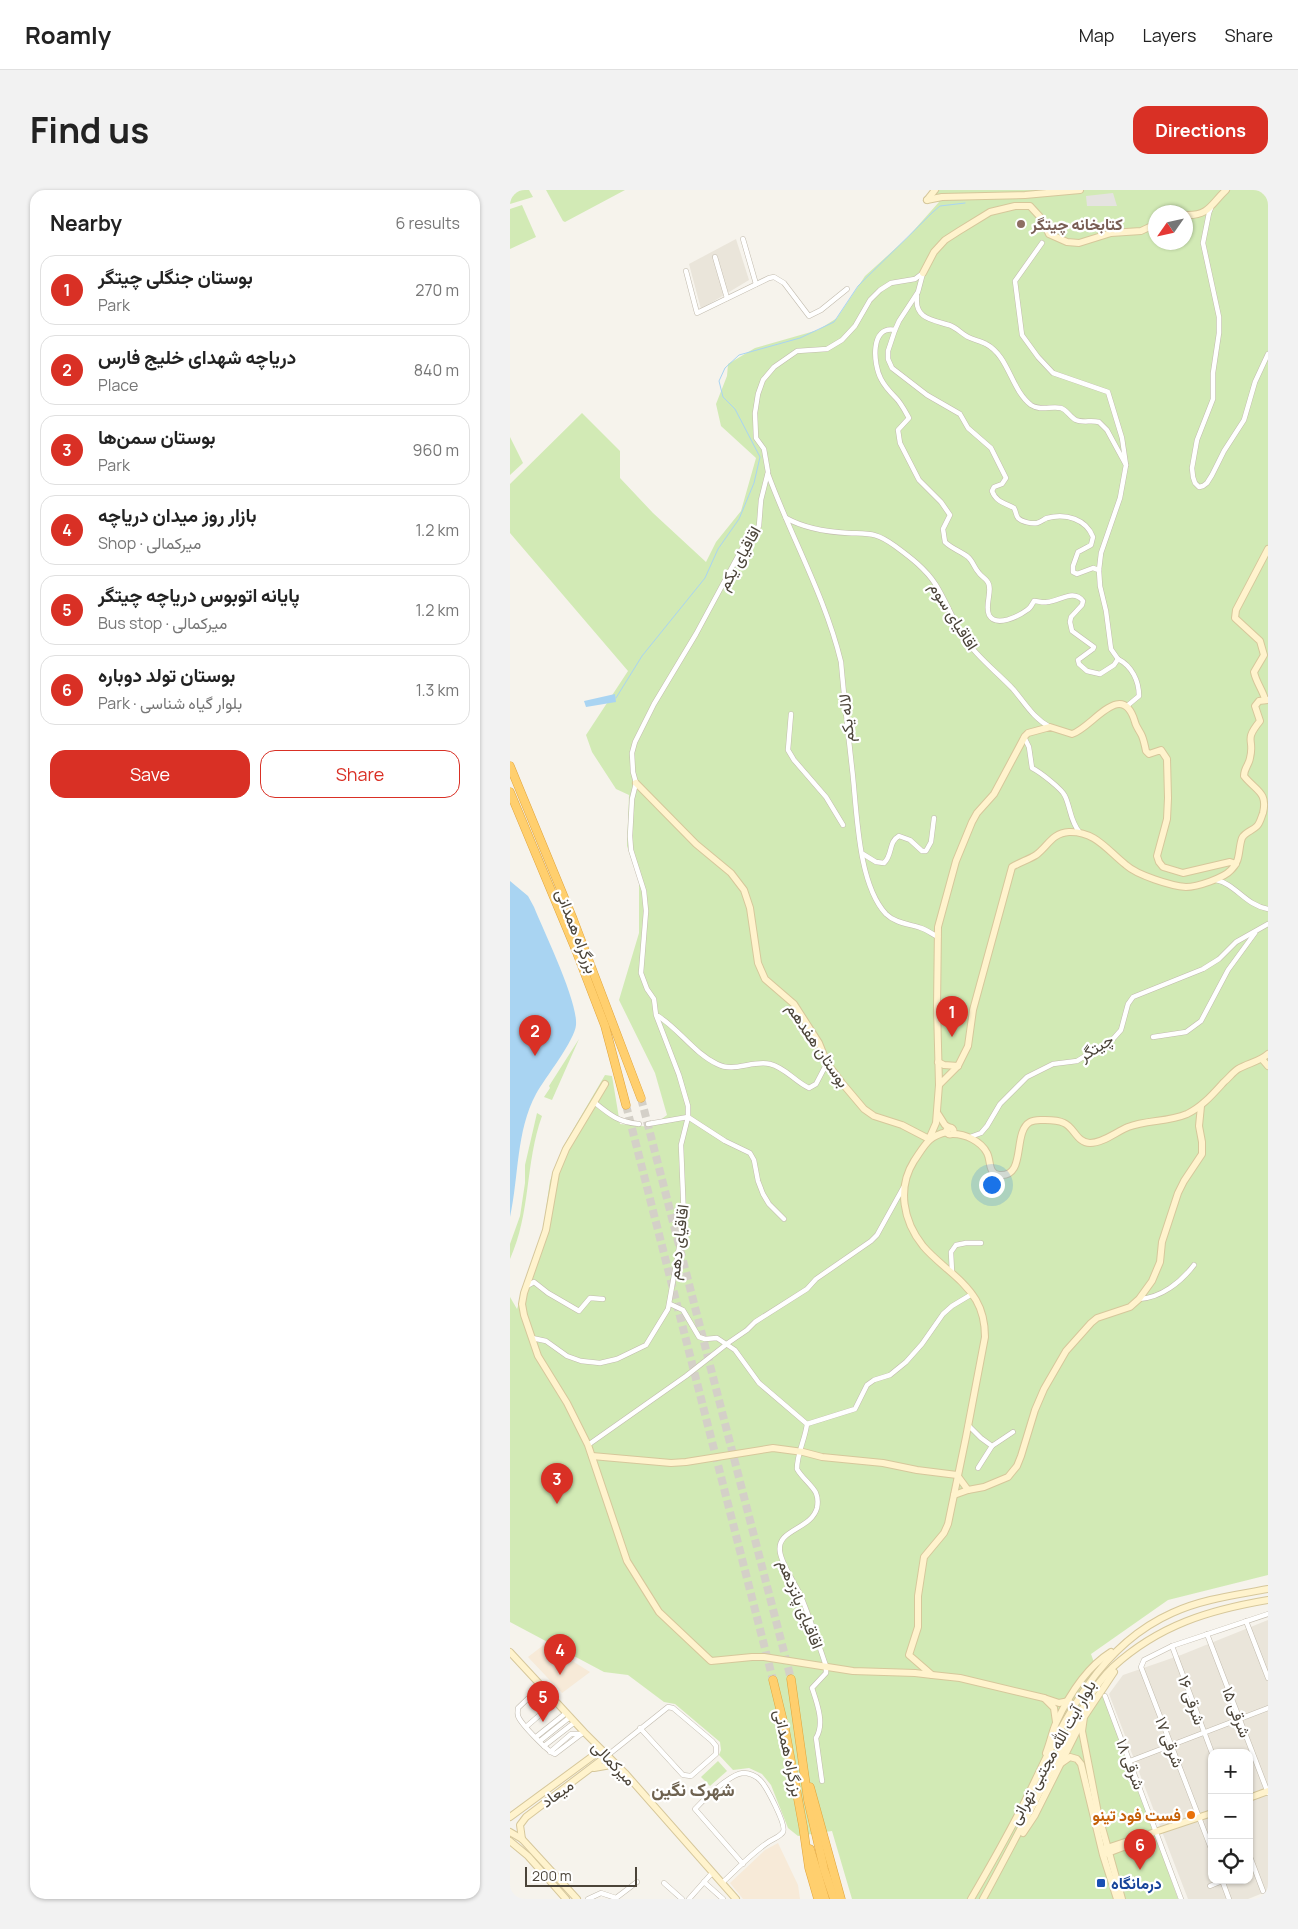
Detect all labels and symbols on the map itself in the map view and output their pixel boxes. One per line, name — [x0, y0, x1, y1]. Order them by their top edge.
north arrow — [1148, 205, 1193, 250]
place label: کتابخانه چیتگر — [1030, 213, 1123, 236]
marker: کتابخانه چیتگر — [1015, 218, 1027, 230]
street label: اقاقیای یکم — [712, 522, 766, 594]
street label: اقاقیای سوم — [924, 578, 984, 654]
street label: لاله یکم — [833, 693, 859, 743]
street label: بزرگراه همدانی — [551, 886, 603, 976]
pin: 1 — [936, 996, 968, 1037]
street label: بوستان هفدهم — [782, 998, 854, 1092]
pin: 2 — [519, 1015, 551, 1056]
street label: چیتگر — [1074, 1028, 1118, 1068]
your location — [979, 1172, 1005, 1198]
street label: اقاقیای دهم — [662, 1203, 694, 1281]
pin: 3 — [541, 1463, 573, 1504]
street label: اقاقیای پانزدهم — [772, 1556, 829, 1652]
pin: 4 — [544, 1634, 576, 1675]
street label: ۱۶ شرقی — [1173, 1672, 1211, 1728]
street label: بلوار آیت الله مجتبی تهرانی — [1003, 1676, 1101, 1828]
pin: 5 — [527, 1681, 559, 1722]
street label: ۱۵ شرقی — [1217, 1683, 1257, 1741]
street label: بزرگراه همدانی — [769, 1707, 809, 1799]
street label: ۱۷ شرقی — [1150, 1713, 1190, 1771]
street label: ۱۸ شرقی — [1111, 1735, 1151, 1793]
street label: میرکمالی — [587, 1736, 641, 1790]
street label: میعاد — [536, 1774, 578, 1812]
district label: شهرک نگین — [651, 1777, 735, 1801]
place label: فست فود تینو — [1092, 1804, 1181, 1826]
marker: فست فود تینو — [1185, 1809, 1197, 1821]
pin: 6 — [1124, 1829, 1156, 1870]
scale bar — [525, 1864, 638, 1887]
place label: درمانگاه — [1111, 1872, 1162, 1894]
marker: درمانگاه — [1095, 1877, 1107, 1889]

